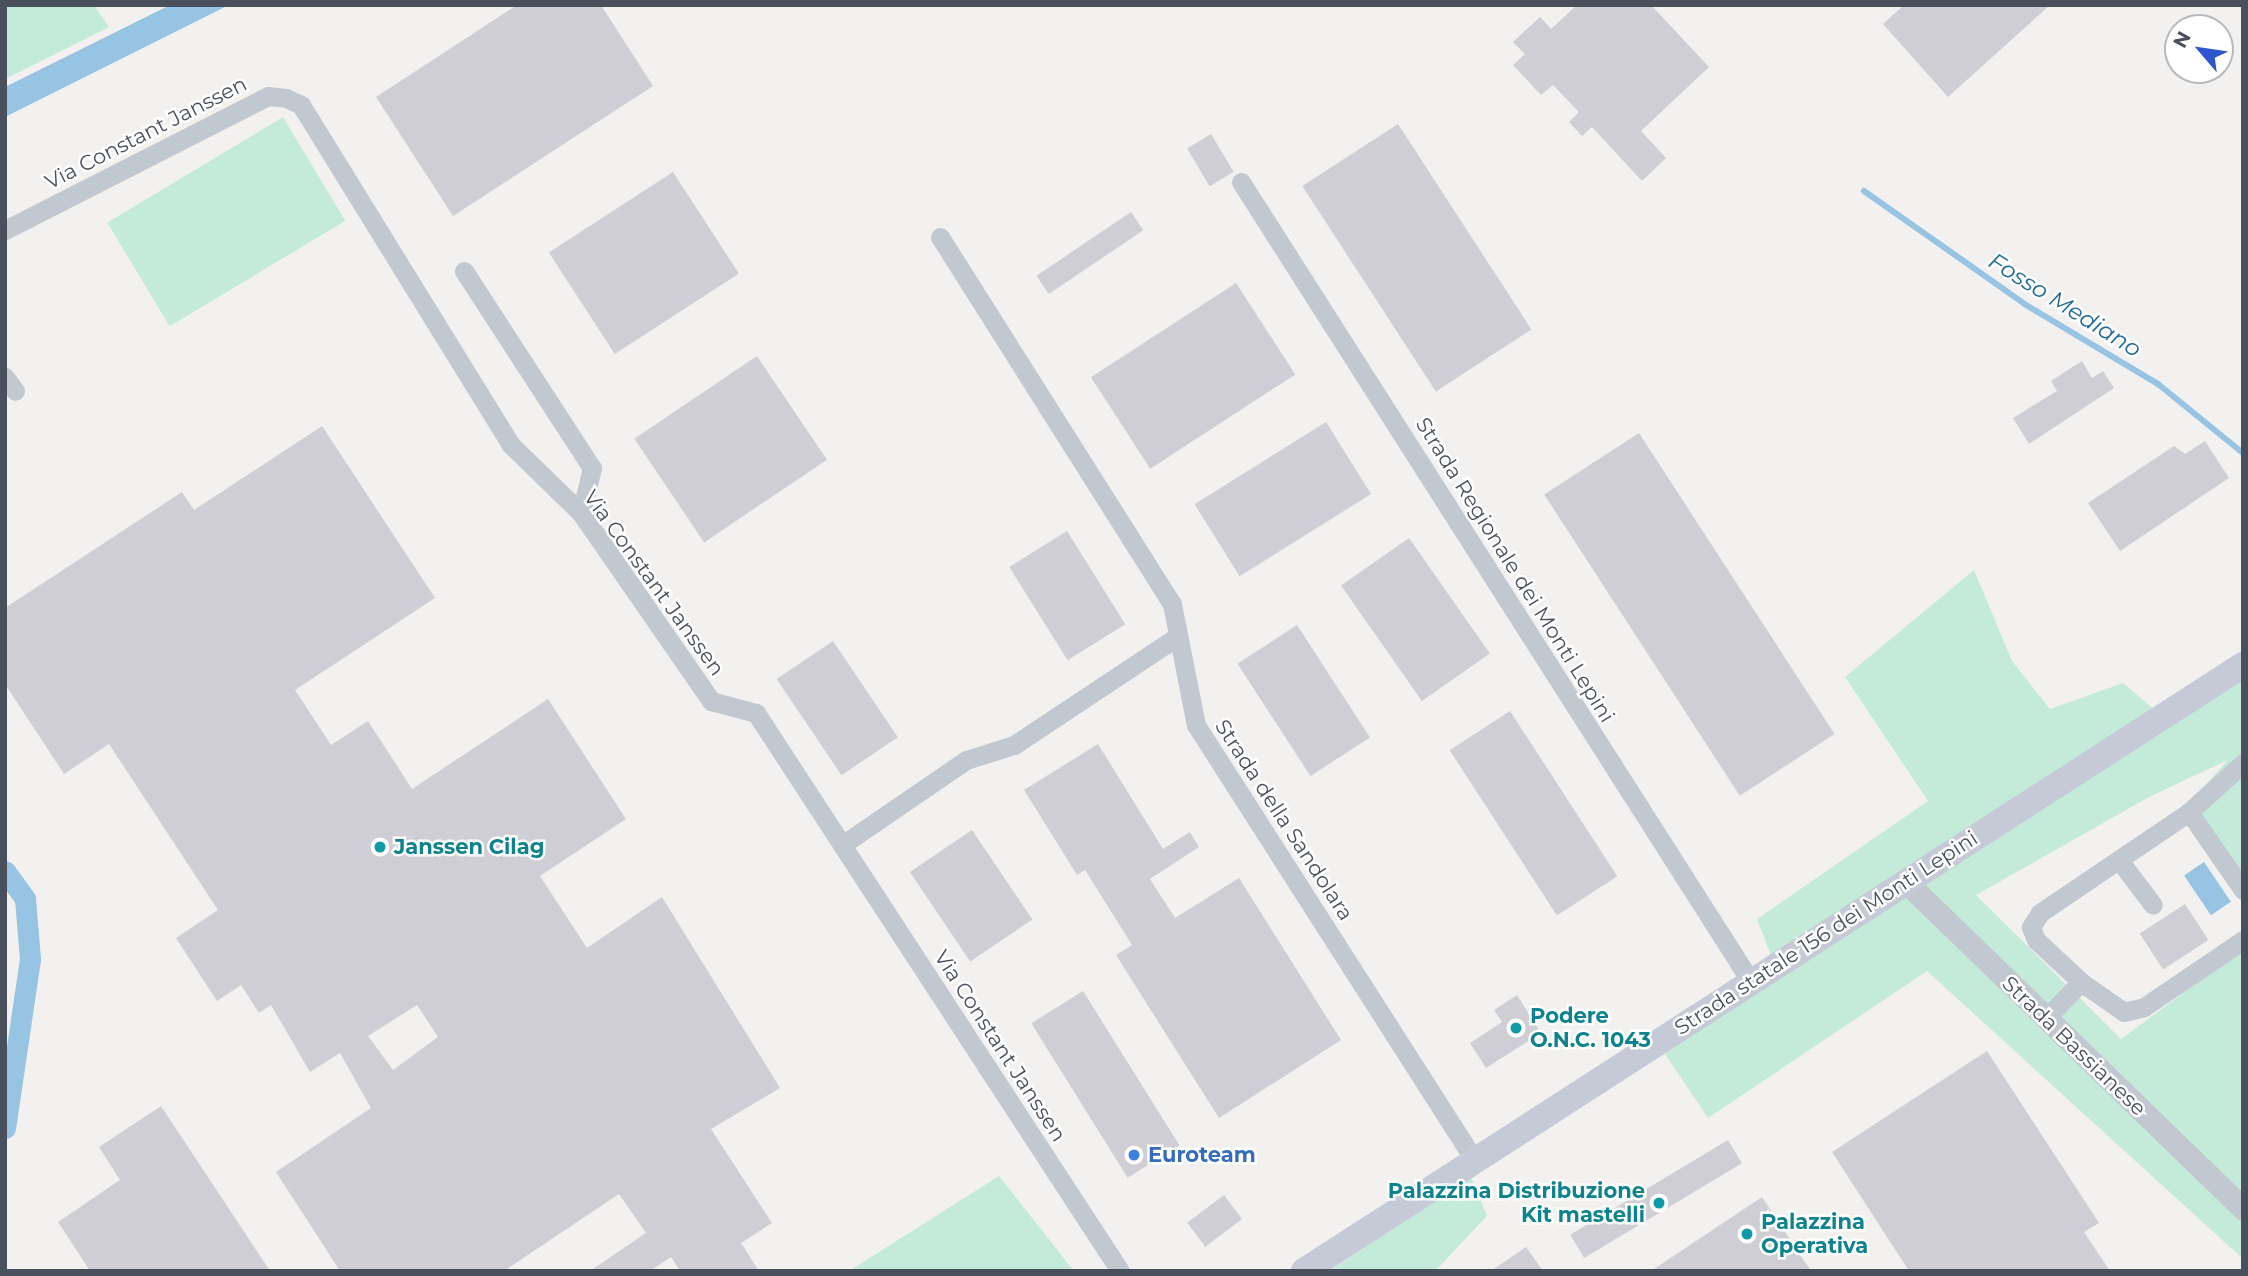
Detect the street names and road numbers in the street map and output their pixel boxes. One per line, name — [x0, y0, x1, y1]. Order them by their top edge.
street label: Via Constant Janssen — [41, 71, 251, 195]
street label: Strada Regionale dei Monti Lepini — [1410, 413, 1620, 727]
street label: Via Constant Janssen — [578, 485, 730, 681]
street label: Strada della Sandolara — [1210, 715, 1358, 925]
street label: Strada statale 156 dei Monti Lepini — [1670, 825, 1982, 1041]
street label: Via Constant Janssen — [929, 946, 1071, 1146]
street label: Strada Bassianese — [1997, 971, 2151, 1121]

